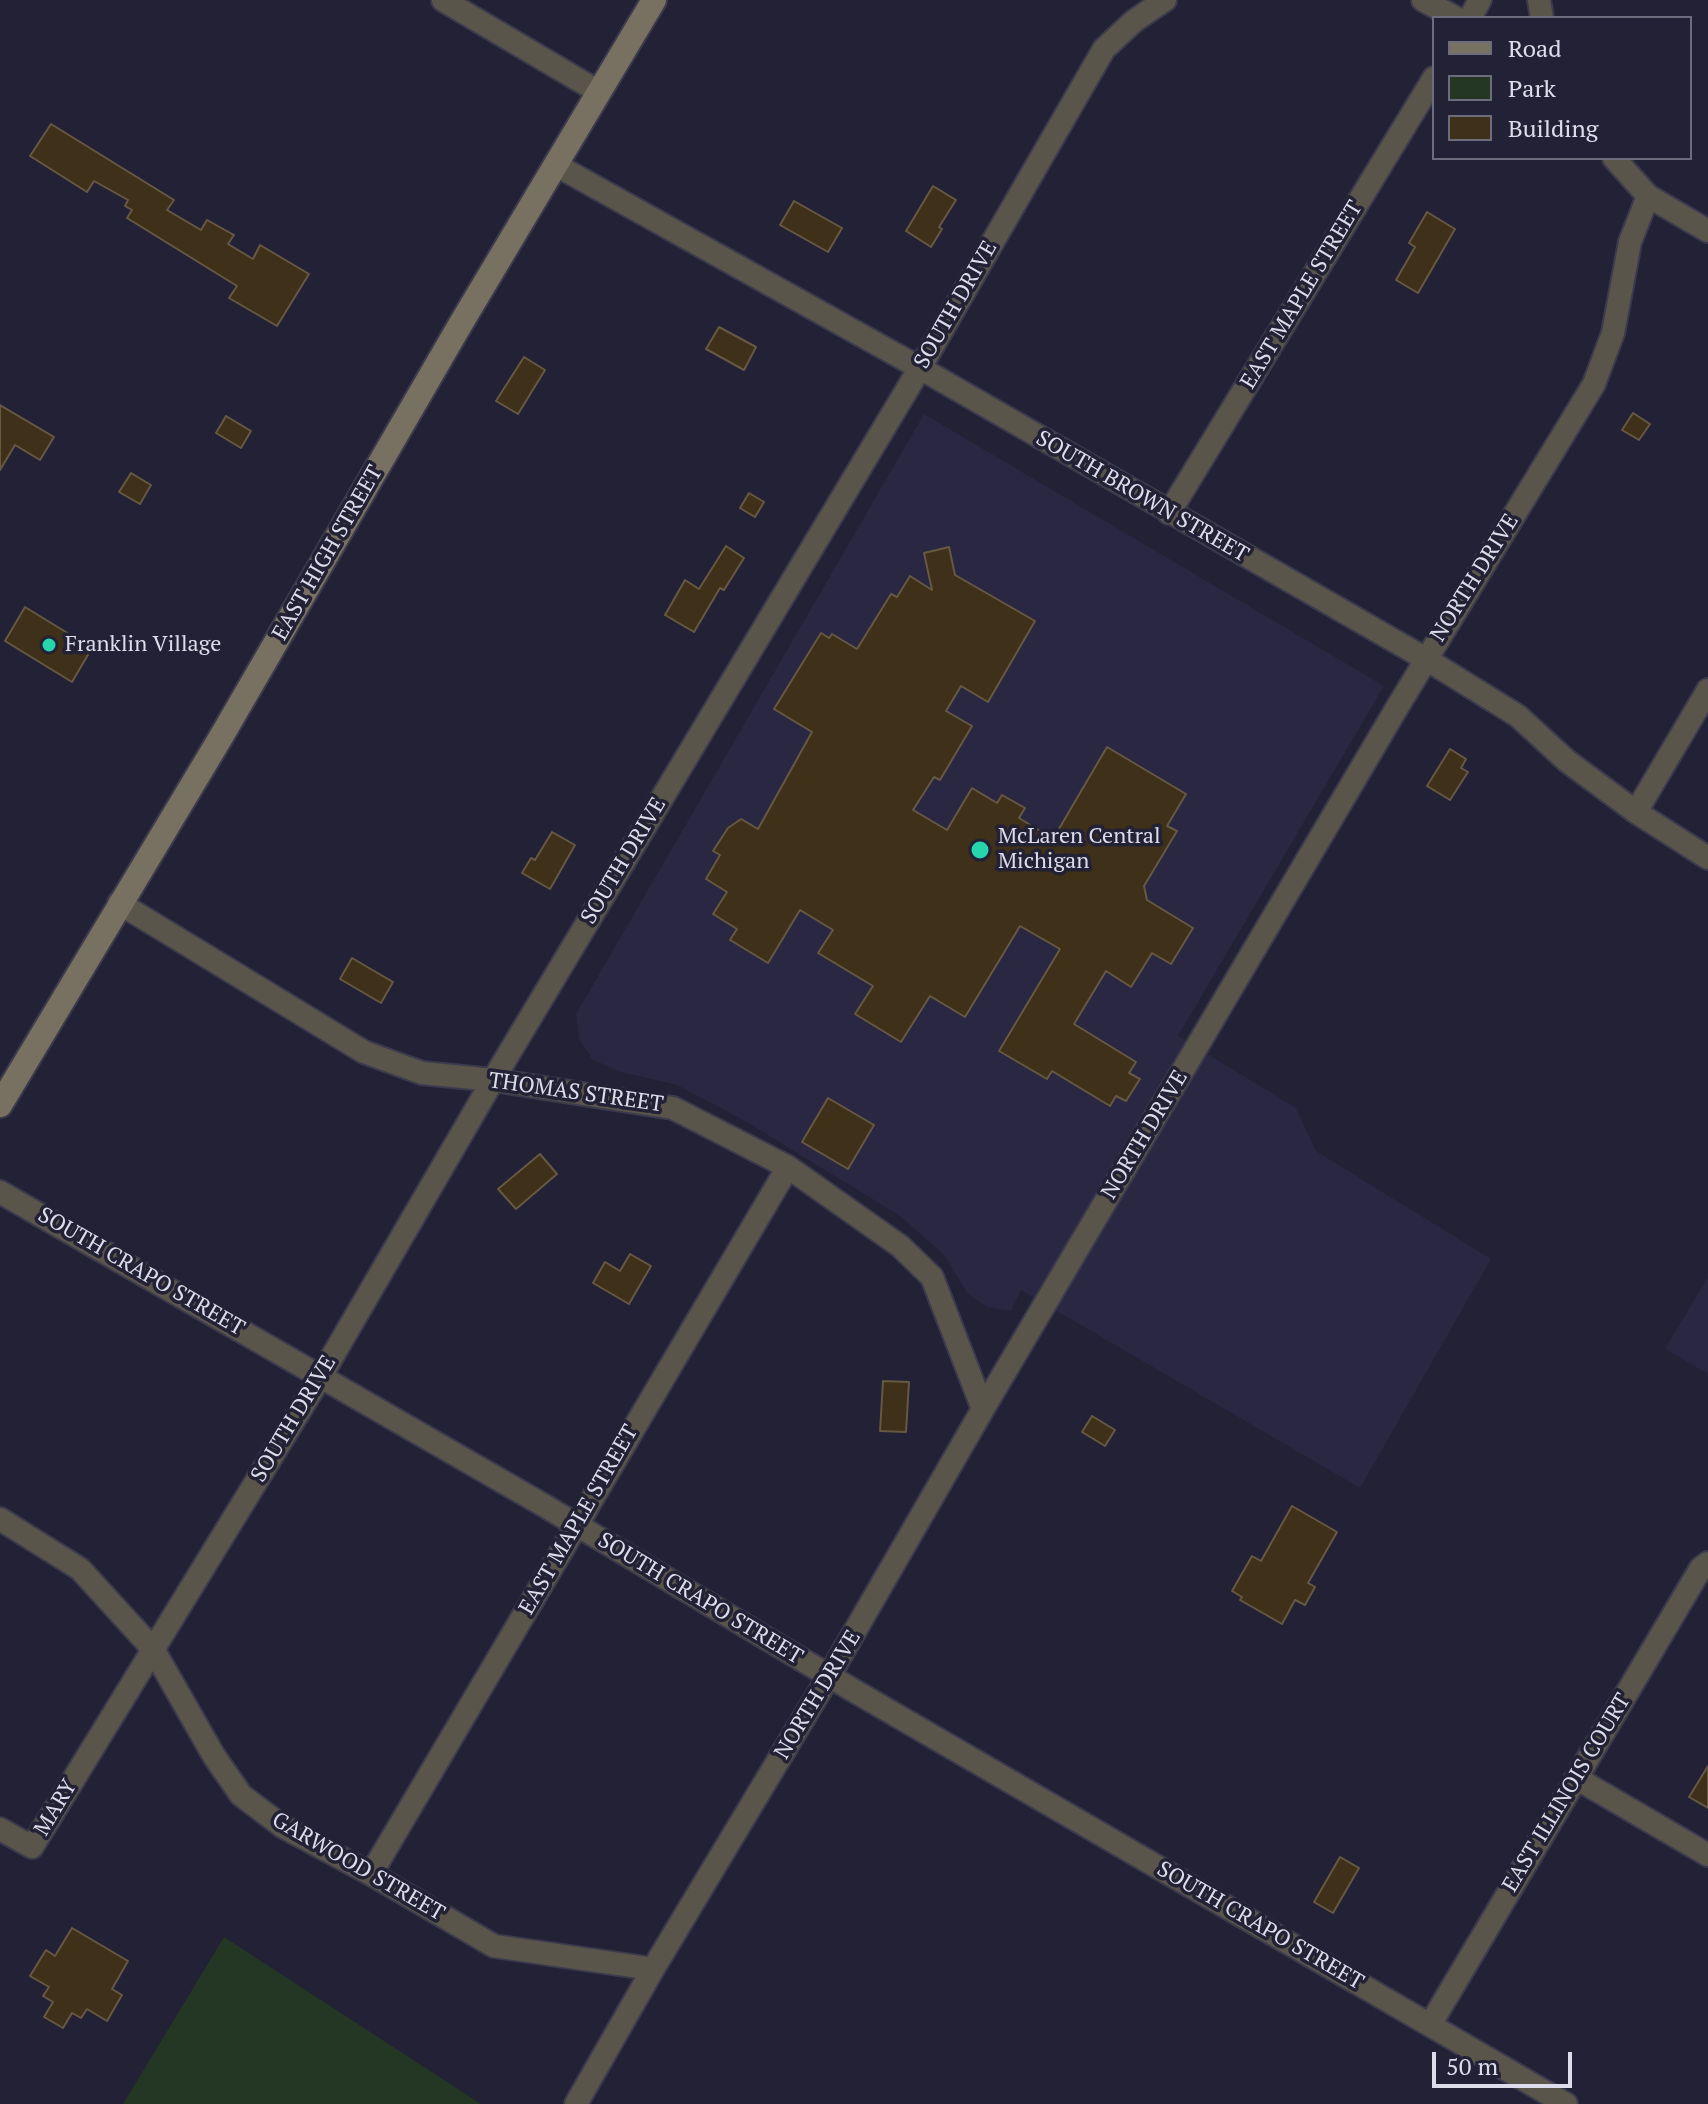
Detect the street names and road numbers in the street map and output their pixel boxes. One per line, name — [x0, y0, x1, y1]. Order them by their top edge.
street label: EAST MAPLE STREET — [1235, 196, 1369, 394]
street label: SOUTH DRIVE — [909, 236, 1003, 374]
street label: SOUTH BROWN STREET — [1031, 425, 1253, 569]
street label: EAST HIGH STREET — [267, 461, 389, 645]
street label: NORTH DRIVE — [1425, 509, 1525, 647]
street label: SOUTH DRIVE — [576, 793, 672, 929]
street label: NORTH DRIVE — [1096, 1066, 1194, 1204]
street label: THOMAS STREET — [487, 1068, 665, 1118]
street label: SOUTH CRAPO STREET — [33, 1202, 249, 1342]
street label: SOUTH DRIVE — [246, 1351, 342, 1487]
street label: EAST MAPLE STREET — [514, 1420, 644, 1620]
street label: SOUTH CRAPO STREET — [593, 1527, 807, 1671]
street label: NORTH DRIVE — [769, 1626, 867, 1764]
street label: EAST ILLINOIS COURT — [1497, 1689, 1637, 1897]
street label: MARY — [29, 1775, 83, 1841]
street label: GARWOOD STREET — [267, 1807, 449, 1927]
street label: SOUTH CRAPO STREET — [1152, 1856, 1368, 1996]

